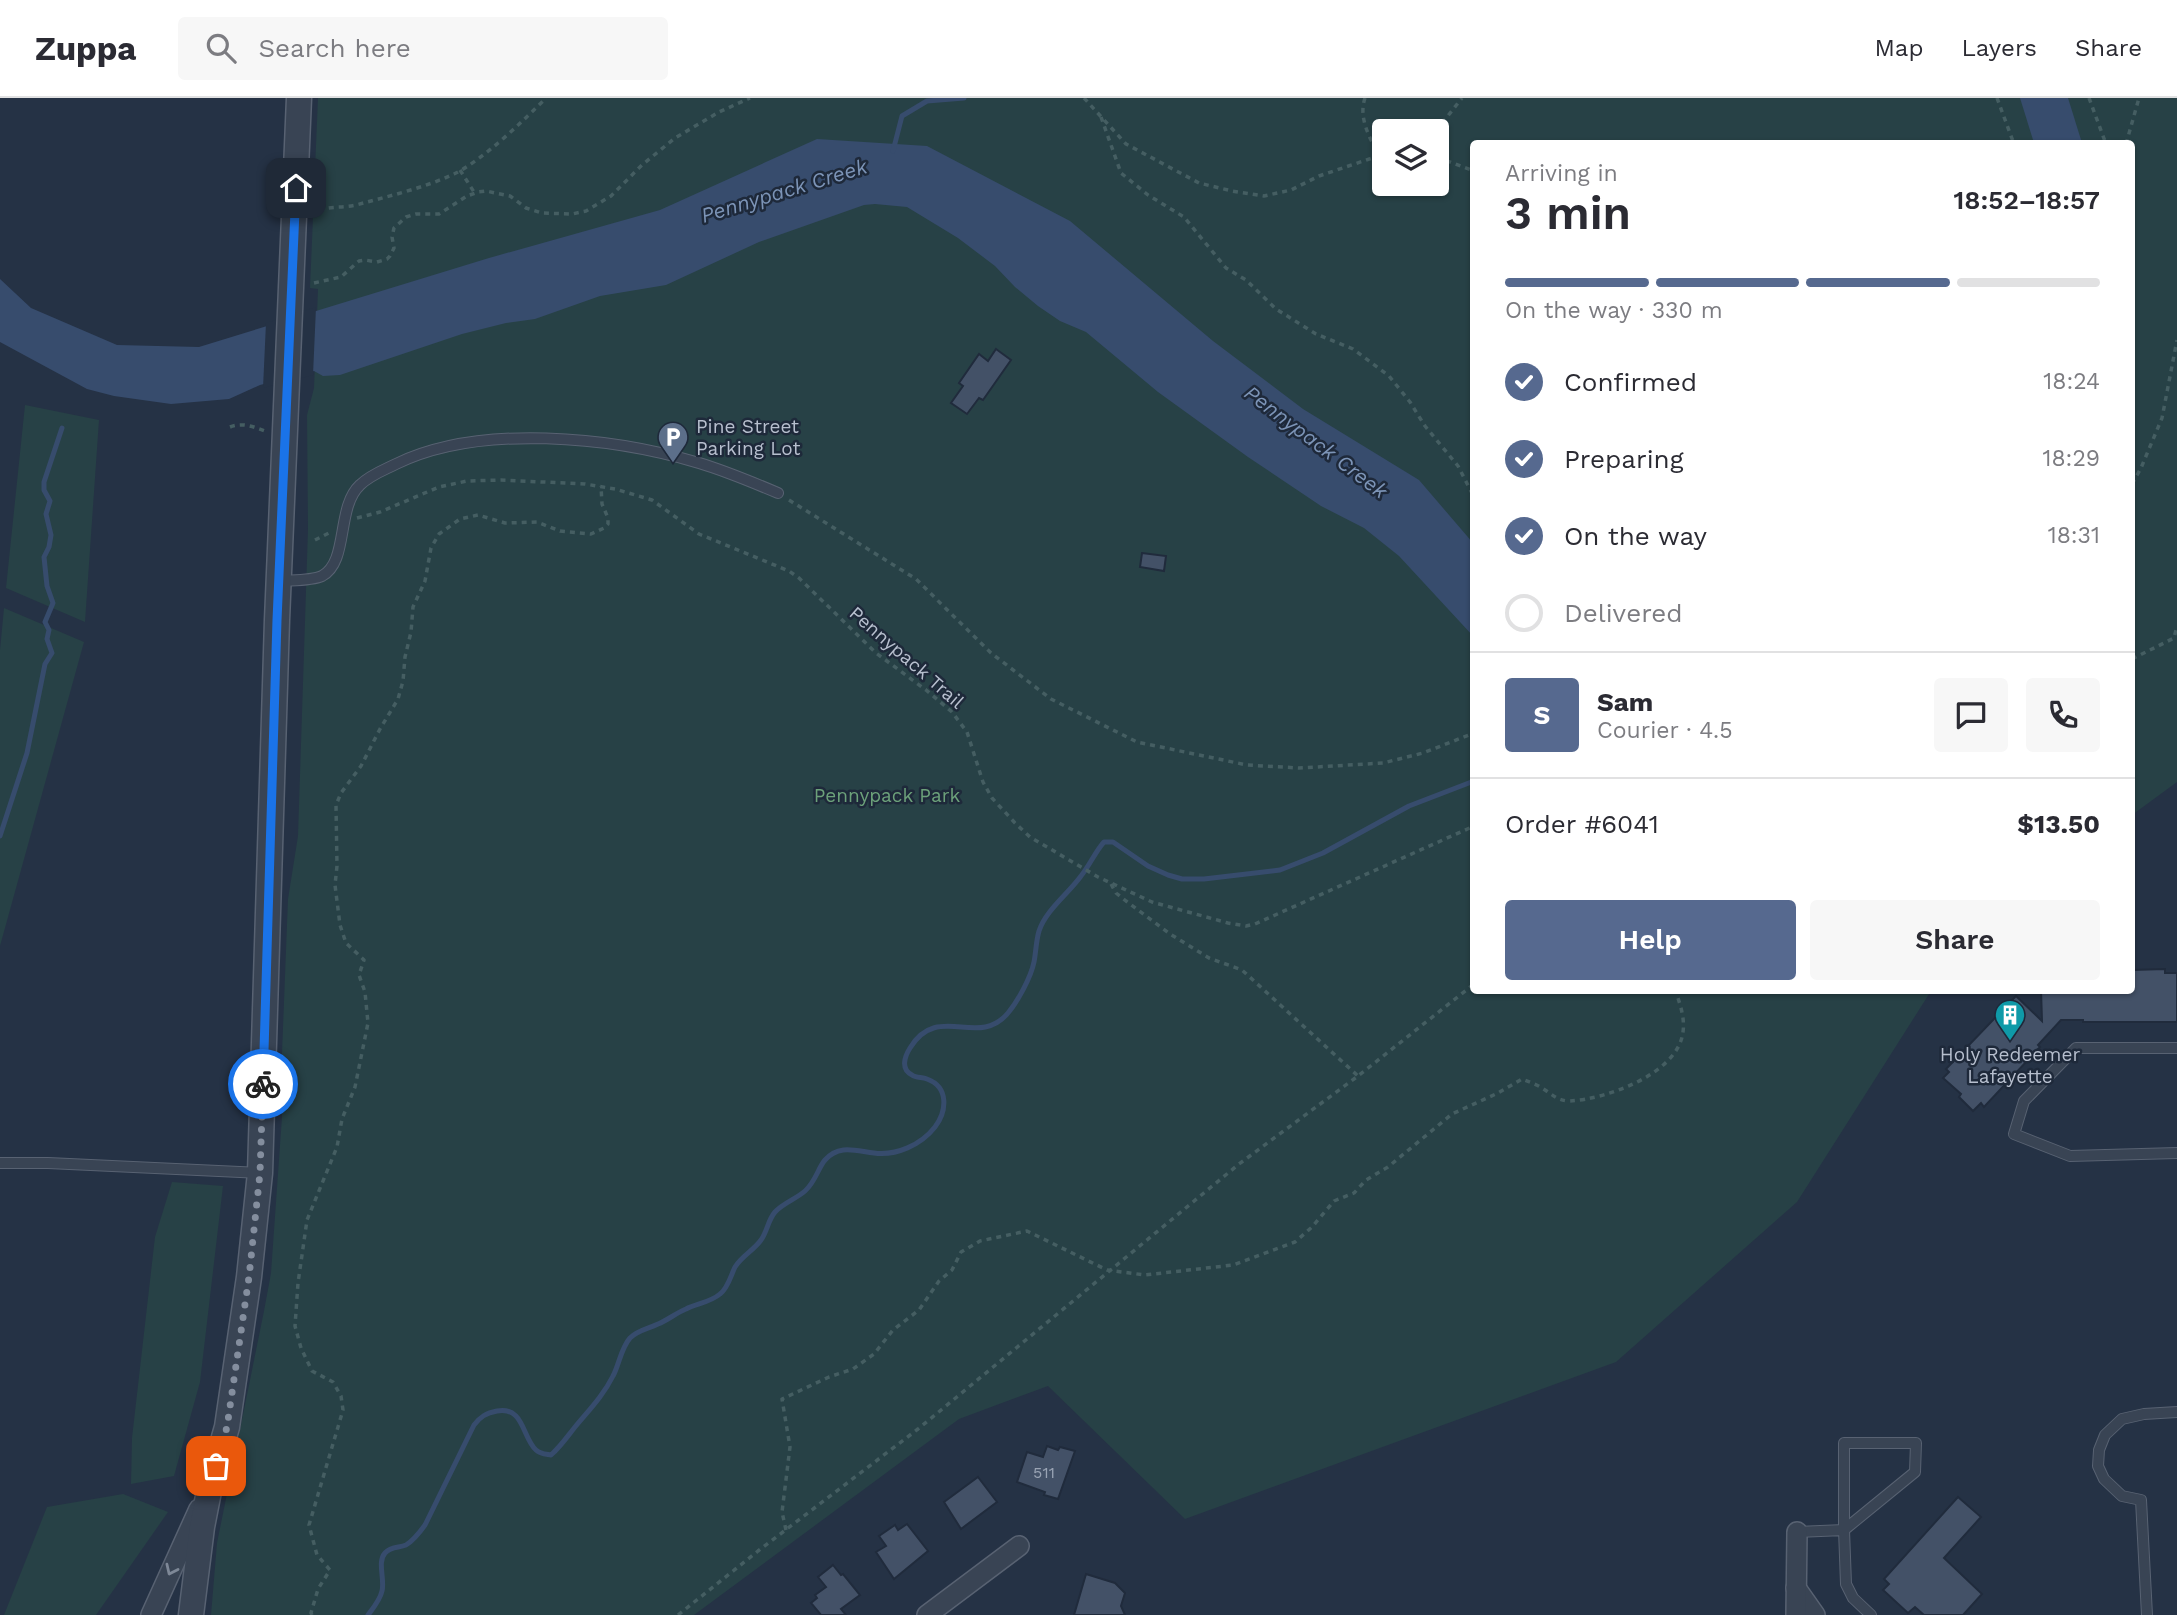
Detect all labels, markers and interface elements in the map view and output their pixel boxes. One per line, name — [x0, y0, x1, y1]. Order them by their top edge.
search box — [178, 17, 668, 80]
text: Zuppa — [35, 29, 136, 68]
icon: search — [202, 29, 240, 67]
text: Search here — [258, 33, 411, 63]
text: Map — [1875, 34, 1923, 62]
text: Layers — [1961, 34, 2037, 62]
text: Share — [2075, 34, 2142, 62]
map controls — [1372, 119, 1449, 196]
button: layers — [1372, 119, 1449, 196]
water label: Pennypack Creek — [698, 153, 871, 228]
pin — [266, 158, 326, 218]
text: Arriving in — [1505, 160, 1618, 187]
icon: home — [277, 169, 315, 207]
text: 18:52–18:57 — [1954, 185, 2100, 215]
text: 3 min — [1505, 186, 1631, 240]
text: On the way · 330 m — [1505, 297, 1723, 324]
icon: check — [1505, 363, 1543, 401]
text: Confirmed — [1564, 367, 1697, 397]
text: 18:24 — [2043, 368, 2100, 395]
water label: Pennypack Creek — [1240, 380, 1393, 504]
place label: Pine Street Parking Lot — [696, 415, 801, 460]
parking icon: Pine Street Parking Lot — [656, 420, 690, 464]
icon: check — [1505, 440, 1543, 478]
text: Preparing — [1564, 444, 1684, 474]
text: 18:29 — [2042, 445, 2100, 472]
icon: check — [1505, 517, 1543, 555]
text: On the way — [1564, 521, 1707, 551]
text: 18:31 — [2048, 522, 2100, 549]
text: Delivered — [1564, 598, 1683, 628]
street label: Pennypack Trail — [845, 601, 969, 714]
button: chat — [1934, 678, 2008, 752]
button: phone — [2026, 678, 2100, 752]
text: Sam — [1597, 687, 1653, 717]
text: S — [1534, 700, 1550, 730]
text: Courier · 4.5 — [1597, 717, 1733, 744]
park label: Pennypack Park — [814, 784, 960, 807]
text: Order #6041 — [1505, 809, 1659, 839]
text: $13.50 — [2017, 809, 2100, 839]
button: Help — [1505, 900, 1796, 980]
button: Share — [1810, 900, 2100, 980]
building icon: Holy Redeemer Lafayette — [1993, 998, 2027, 1042]
place label: Holy Redeemer Lafayette — [1940, 1043, 2080, 1088]
courier — [228, 1049, 298, 1119]
icon: bike — [244, 1065, 282, 1103]
pin — [186, 1436, 246, 1496]
icon: bag — [197, 1447, 235, 1485]
house number: 511 — [1033, 1463, 1055, 1482]
one-way arrow — [165, 1563, 179, 1576]

